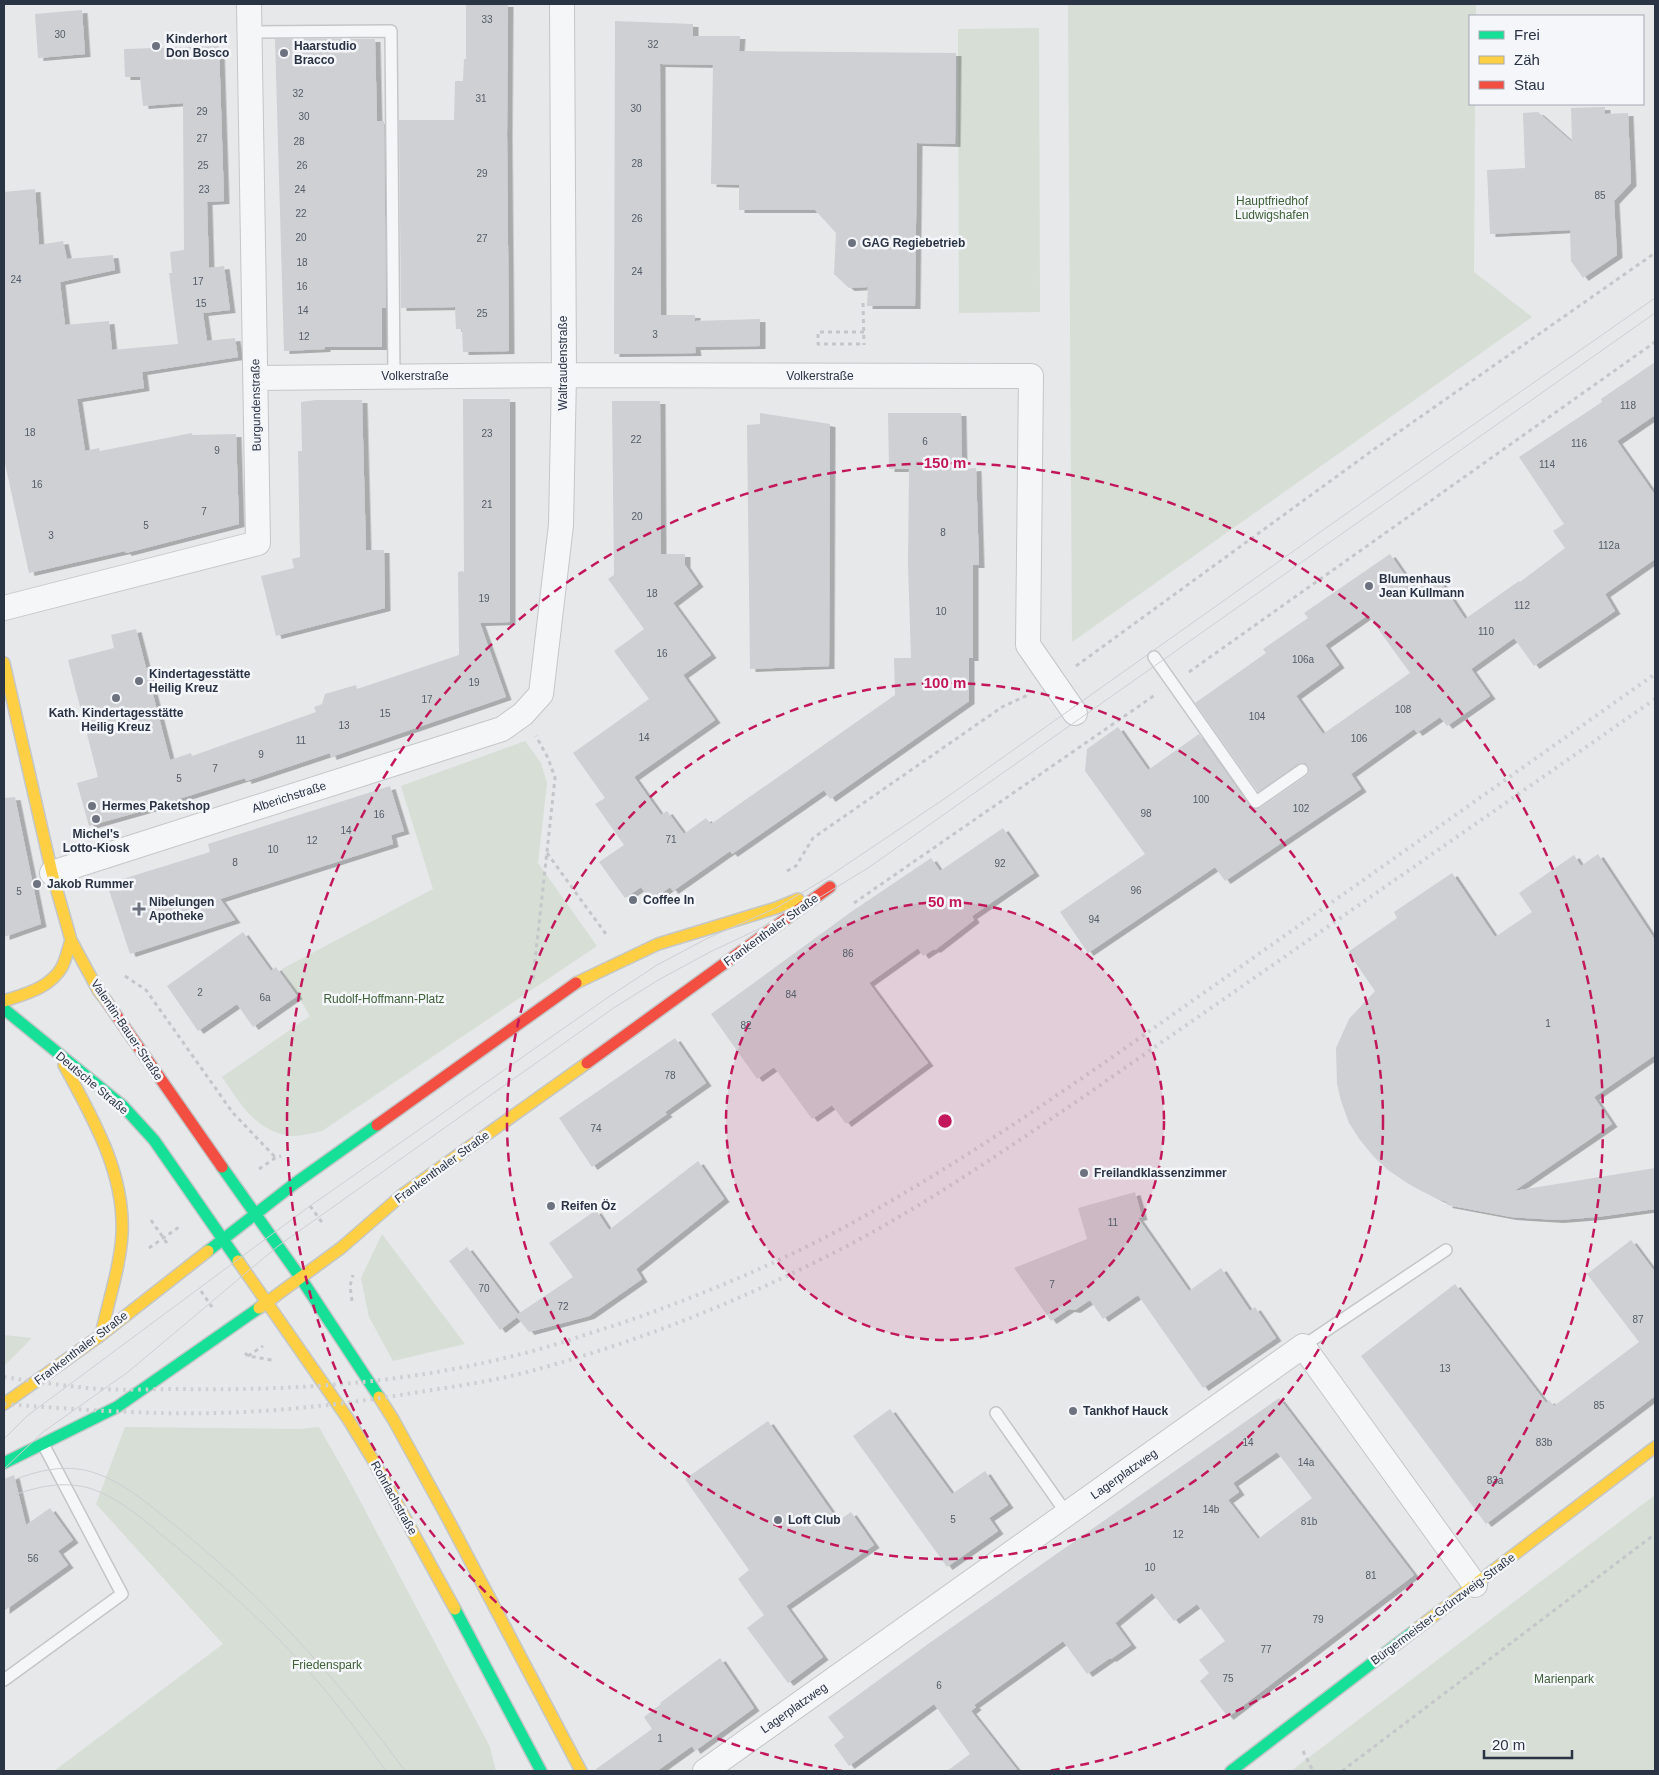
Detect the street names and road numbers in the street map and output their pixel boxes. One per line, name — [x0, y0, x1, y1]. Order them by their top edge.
street label: Waltraudenstraße — [556, 315, 570, 410]
street label: Burgundenstraße — [248, 358, 264, 451]
street label: Volkerstraße — [381, 369, 449, 383]
street label: Volkerstraße — [786, 369, 854, 383]
street label: Alberichstraße — [250, 778, 328, 816]
street label: Frankenthaler Straße — [721, 891, 821, 969]
street label: Valentin-Bauer-Straße — [88, 977, 166, 1083]
street label: Deutsche Straße — [53, 1049, 131, 1118]
street label: Frankenthaler Straße — [392, 1128, 492, 1206]
street label: Frankenthaler Straße — [32, 1308, 131, 1388]
street label: Lagerplatzweg — [1088, 1446, 1160, 1502]
street label: Rohrlachstraße — [368, 1459, 420, 1538]
street label: Bürgermeister-Grünzweig-Straße — [1368, 1550, 1518, 1668]
street label: Lagerplatzweg — [758, 1680, 830, 1736]

